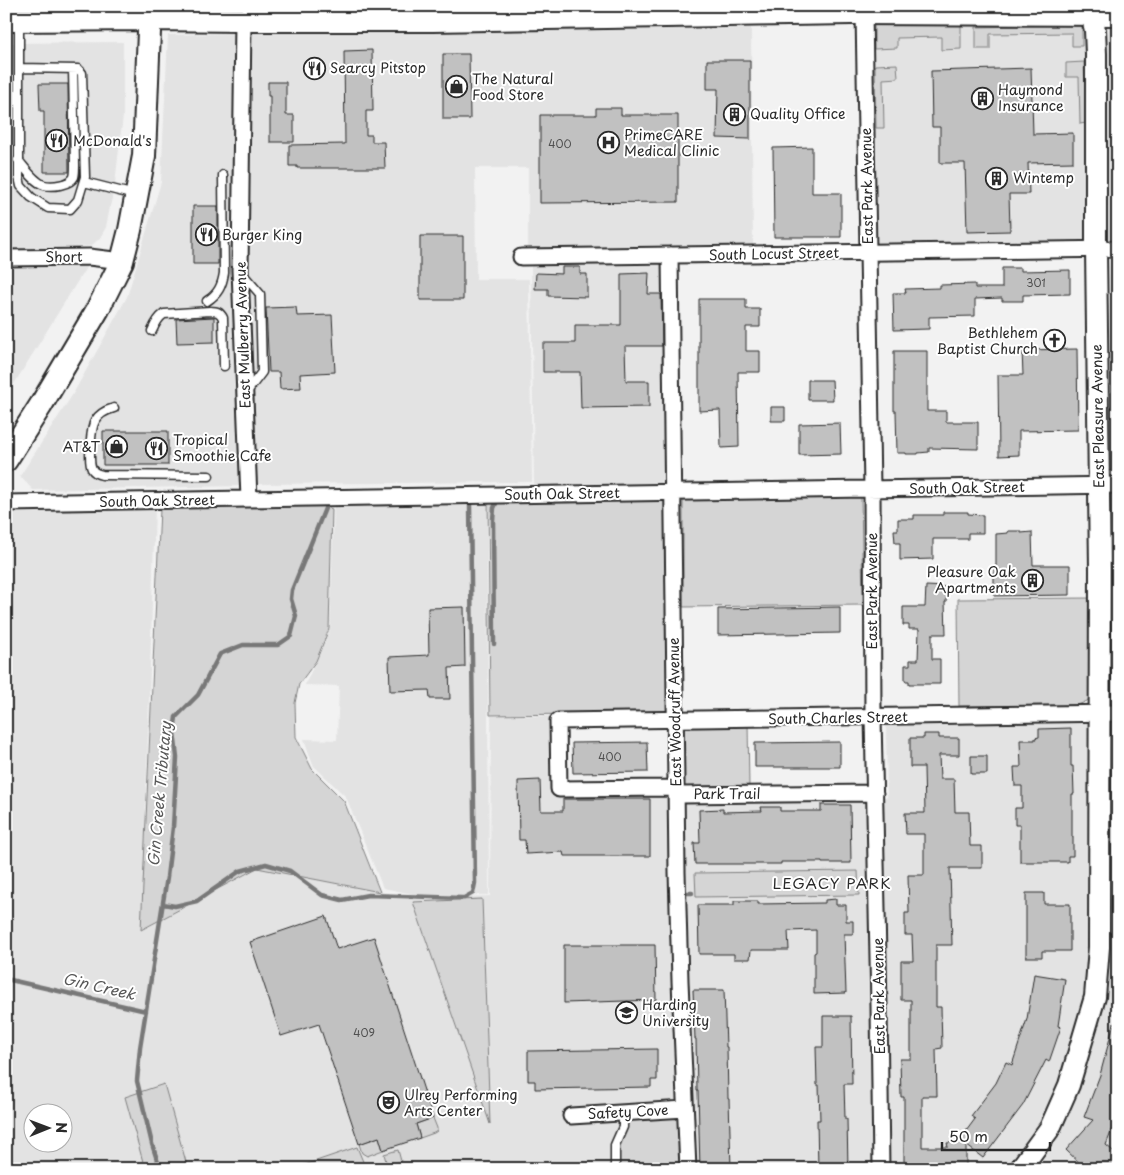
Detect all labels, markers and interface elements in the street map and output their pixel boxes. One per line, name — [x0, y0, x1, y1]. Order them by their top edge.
restaurant icon: Searcy Pitstop — [302, 56, 326, 80]
place label: Searcy Pitstop — [330, 57, 426, 78]
place label: The Natural Food Store — [472, 68, 553, 105]
shop icon: The Natural Food Store — [444, 75, 468, 99]
place label: Haymond Insurance — [998, 79, 1064, 116]
building icon: Haymond Insurance — [970, 86, 994, 110]
building icon: Quality Office — [722, 102, 746, 126]
place label: Quality Office — [750, 103, 845, 124]
place label: PrimeCARE Medical Clinic — [624, 124, 719, 161]
street label: East Park Avenue — [855, 127, 878, 245]
restaurant icon: McDonald's — [45, 129, 69, 153]
place label: McDonald's — [73, 130, 152, 151]
hospital icon: PrimeCARE Medical Clinic — [596, 131, 620, 155]
house number: 400 — [548, 135, 572, 152]
building icon: Wintemp — [985, 166, 1009, 190]
place label: Wintemp — [1013, 167, 1074, 188]
restaurant icon: Burger King — [194, 223, 218, 247]
place label: Burger King — [222, 224, 302, 245]
street label: South Locust Street — [709, 242, 840, 265]
street label: Short — [45, 246, 83, 267]
street label: East Mulberry Avenue — [229, 261, 256, 409]
house number: 301 — [1026, 274, 1046, 291]
place label: Bethlehem Baptist Church — [937, 322, 1038, 359]
church icon: Bethlehem Baptist Church — [1042, 329, 1066, 353]
street label: East Pleasure Avenue — [1086, 344, 1109, 488]
place label: Tropical Smoothie Cafe — [173, 429, 271, 466]
shop icon: AT&T — [104, 435, 128, 459]
place label: AT&T — [63, 436, 100, 457]
restaurant icon: Tropical Smoothie Cafe — [145, 436, 169, 460]
street label: South Oak Street — [909, 476, 1025, 499]
street label: South Oak Street — [504, 482, 620, 505]
street label: South Oak Street — [99, 489, 215, 512]
street label: East Park Avenue — [861, 532, 882, 649]
place label: Pleasure Oak Apartments — [927, 561, 1016, 598]
building icon: Pleasure Oak Apartments — [1020, 568, 1044, 592]
street label: East Woodruff Avenue — [663, 637, 686, 787]
street label: South Charles Street — [768, 706, 908, 729]
water label: Gin Creek Tributary — [141, 719, 176, 867]
house number: 400 — [598, 748, 622, 765]
street label: Park Trail — [693, 783, 761, 804]
district label: LEGACY PARK — [773, 871, 891, 894]
street label: East Park Avenue — [867, 937, 890, 1055]
water label: Gin Creek — [61, 966, 139, 1005]
place label: Harding University — [642, 994, 709, 1031]
school or university icon: Harding University — [614, 1001, 638, 1025]
house number: 409 — [353, 1024, 375, 1041]
place label: Ulrey Performing Arts Center — [404, 1084, 518, 1121]
theatre icon: Ulrey Performing Arts Center — [376, 1091, 400, 1115]
street label: Safety Cove — [587, 1099, 669, 1124]
north arrow — [22, 1102, 72, 1152]
scale bar — [942, 1120, 1049, 1152]
text: N — [51, 1122, 72, 1133]
text: 50 m — [949, 1124, 988, 1147]

